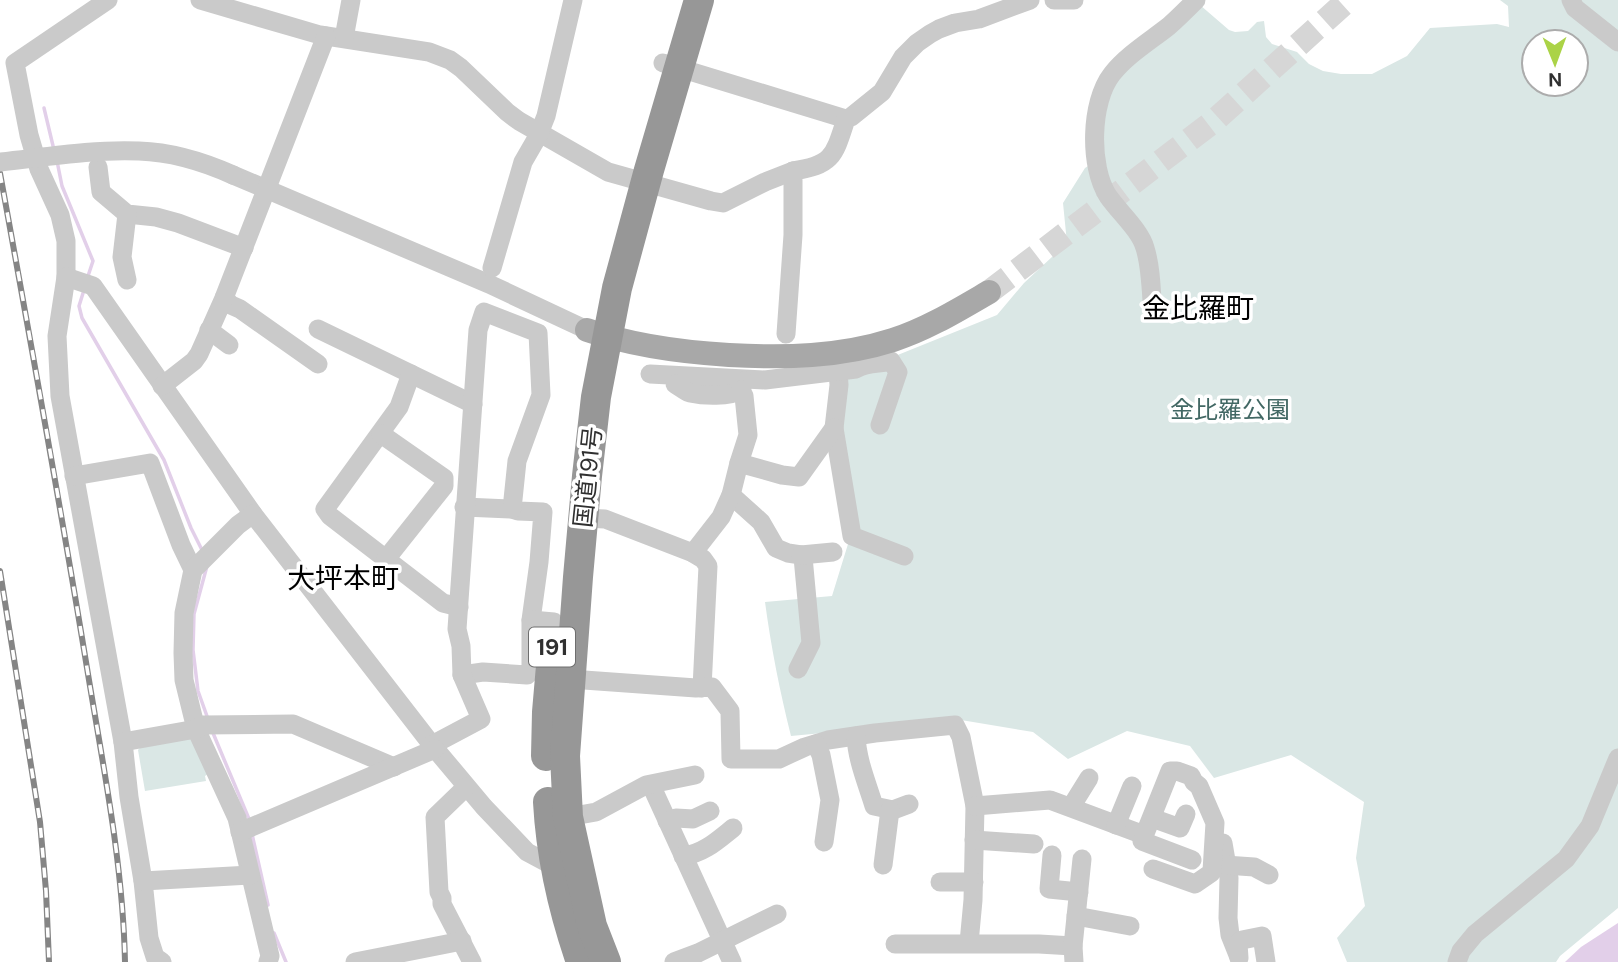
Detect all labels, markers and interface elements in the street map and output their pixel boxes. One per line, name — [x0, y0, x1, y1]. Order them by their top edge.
north arrow — [1520, 28, 1590, 98]
text: N — [1548, 67, 1562, 92]
district label: 金比羅町 — [1142, 290, 1254, 327]
park label: 金比羅公園 — [1170, 394, 1290, 425]
street label: 国道191号 — [567, 425, 608, 529]
district label: 大坪本町 — [287, 560, 399, 597]
road number: 191 — [529, 628, 575, 666]

